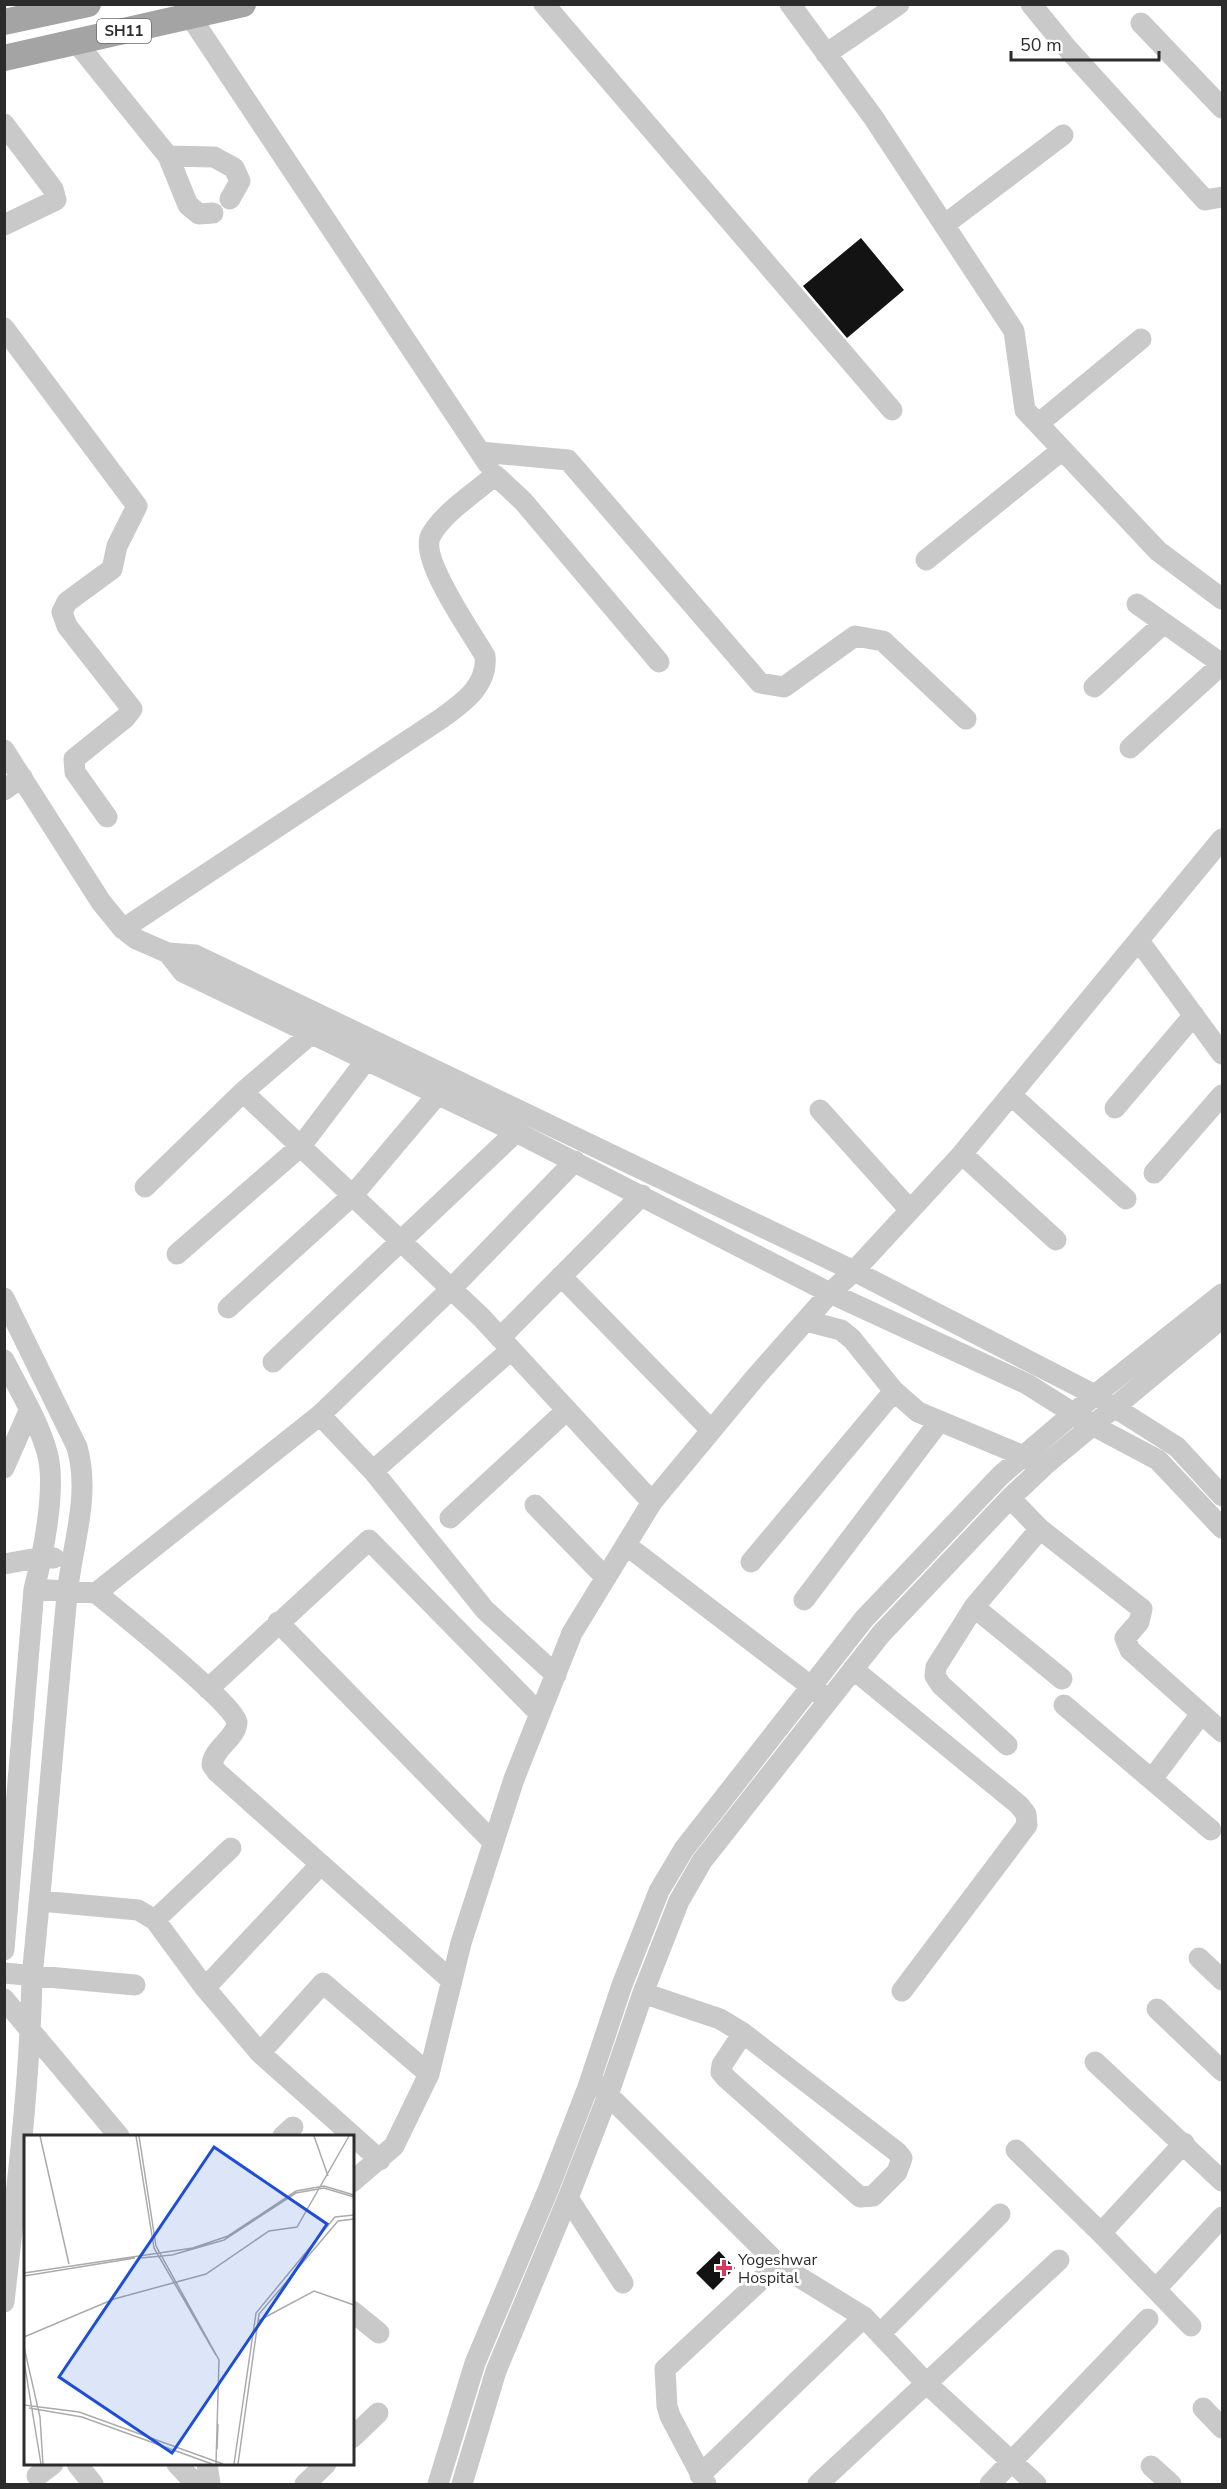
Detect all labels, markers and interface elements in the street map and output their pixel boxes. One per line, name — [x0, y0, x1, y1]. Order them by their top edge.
road number: SH11 — [97, 19, 151, 43]
scale bar — [1011, 24, 1160, 62]
text: 50 m — [1020, 33, 1062, 57]
inset map — [24, 2135, 354, 2465]
place label: Yogeshwar Hospital — [737, 2249, 818, 2289]
marker: Yogeshwar Hospital — [715, 2259, 733, 2277]

